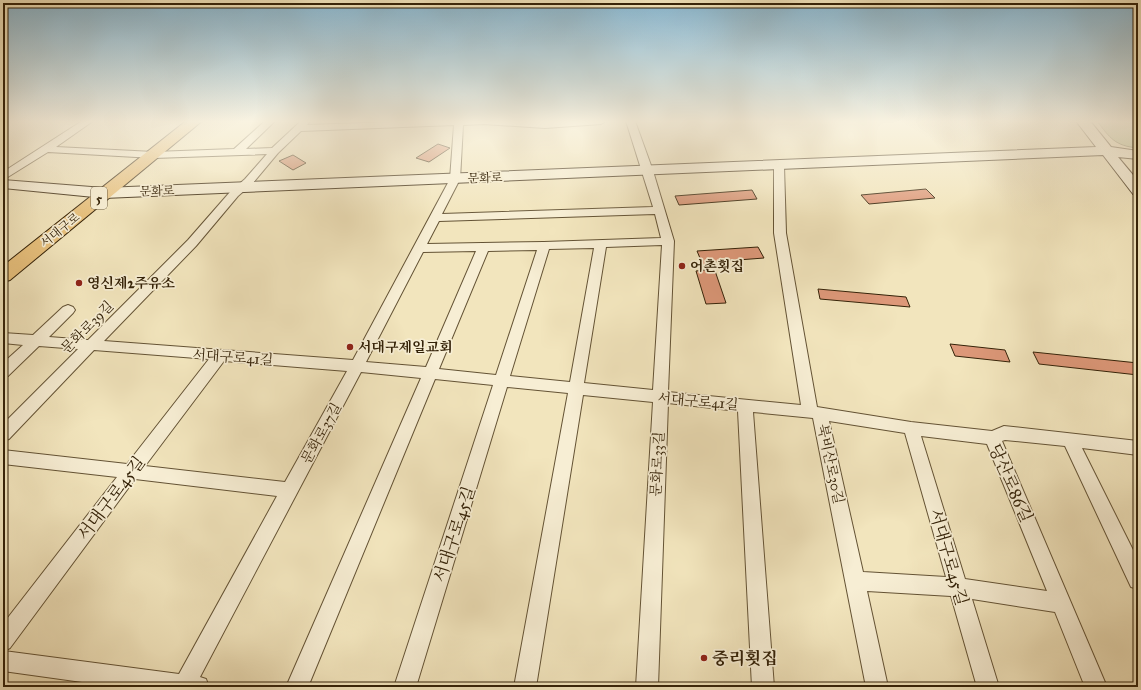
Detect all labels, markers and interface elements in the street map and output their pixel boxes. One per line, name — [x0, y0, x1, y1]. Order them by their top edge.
street label: 문화로 — [467, 170, 503, 186]
street label: 문화로 — [139, 183, 175, 199]
road number: 5 — [91, 187, 107, 209]
street label: 서대구로 — [38, 210, 83, 250]
place label: 어촌횟집 — [690, 258, 744, 275]
marker: 어촌횟집 — [677, 261, 687, 271]
place label: 영신제2주유소 — [87, 275, 176, 292]
marker: 영신제2주유소 — [74, 278, 84, 288]
street label: 문화로39길 — [58, 298, 117, 357]
place label: 서대구제일교회 — [358, 339, 453, 356]
marker: 서대구제일교회 — [345, 342, 355, 352]
street label: 서대구로41길 — [192, 346, 274, 369]
street label: 서대구로41길 — [657, 390, 739, 413]
street label: 문화로37길 — [298, 400, 345, 467]
street label: 북비산로30길 — [814, 423, 847, 506]
street label: 문화로33길 — [647, 431, 668, 497]
street label: 당산로86길 — [984, 441, 1037, 526]
street label: 서대구로45길 — [73, 452, 150, 544]
street label: 서대구로45길 — [429, 484, 480, 585]
street label: 서대구로45길 — [925, 506, 972, 608]
place label: 중리횟집 — [712, 648, 778, 669]
marker: 중리횟집 — [699, 653, 709, 663]

